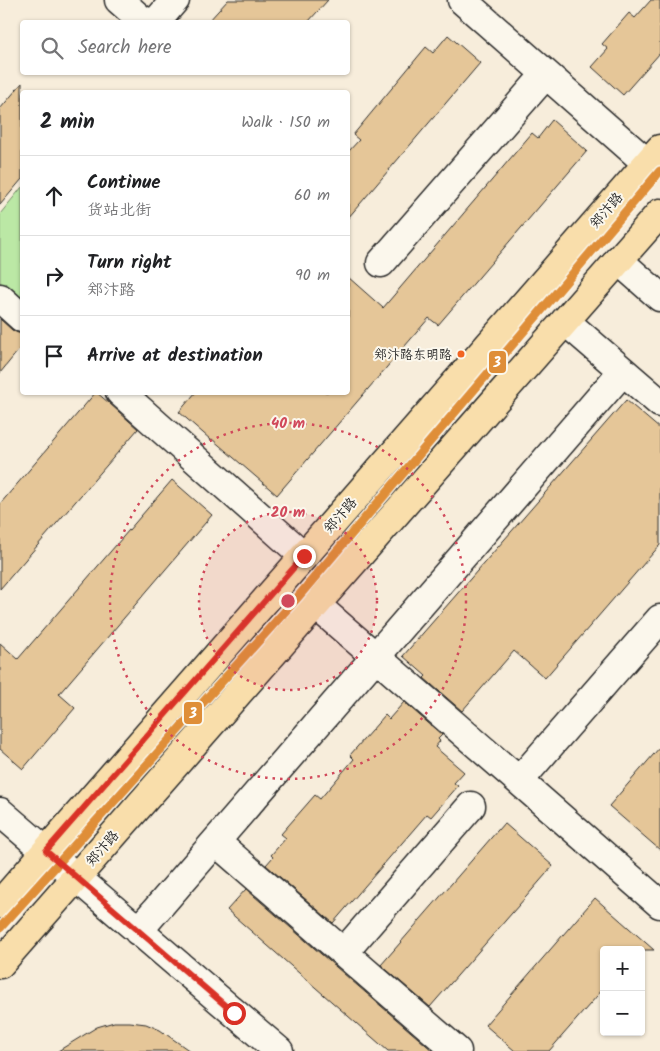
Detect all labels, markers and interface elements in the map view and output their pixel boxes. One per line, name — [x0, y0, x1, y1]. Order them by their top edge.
search box — [20, 20, 350, 75]
text: Search here — [78, 33, 172, 63]
icon: search — [38, 34, 66, 62]
text: 2 min — [40, 106, 95, 139]
text: Walk · 150 m — [241, 110, 330, 135]
text: Continue — [87, 168, 160, 198]
icon: ahead — [40, 182, 68, 210]
text: 60 m — [294, 183, 330, 208]
street label: 郑汴路 — [585, 188, 629, 234]
text: 货站北街 — [87, 198, 151, 223]
text: Turn right — [87, 248, 172, 278]
icon: right — [40, 262, 68, 290]
text: 90 m — [295, 263, 330, 288]
text: 郑汴路 — [87, 278, 135, 303]
text: Arrive at destination — [87, 341, 263, 371]
icon: arrive — [40, 342, 68, 370]
place label: 郑汴路东明路 — [374, 345, 452, 366]
marker: 郑汴路东明路 — [456, 349, 466, 359]
line badge: 3 — [488, 350, 507, 374]
text: 3 — [492, 352, 501, 374]
text: 40 m — [271, 412, 305, 436]
street label: 郑汴路 — [319, 493, 363, 539]
text: 20 m — [271, 501, 305, 525]
route end — [293, 545, 316, 568]
centre of rings — [279, 592, 297, 610]
line badge: 3 — [183, 701, 203, 725]
text: 3 — [188, 703, 197, 725]
street label: 郑汴路 — [81, 826, 125, 872]
map controls — [600, 946, 645, 1036]
button: + — [600, 946, 645, 991]
button: − — [600, 991, 645, 1036]
route start — [223, 1002, 246, 1025]

